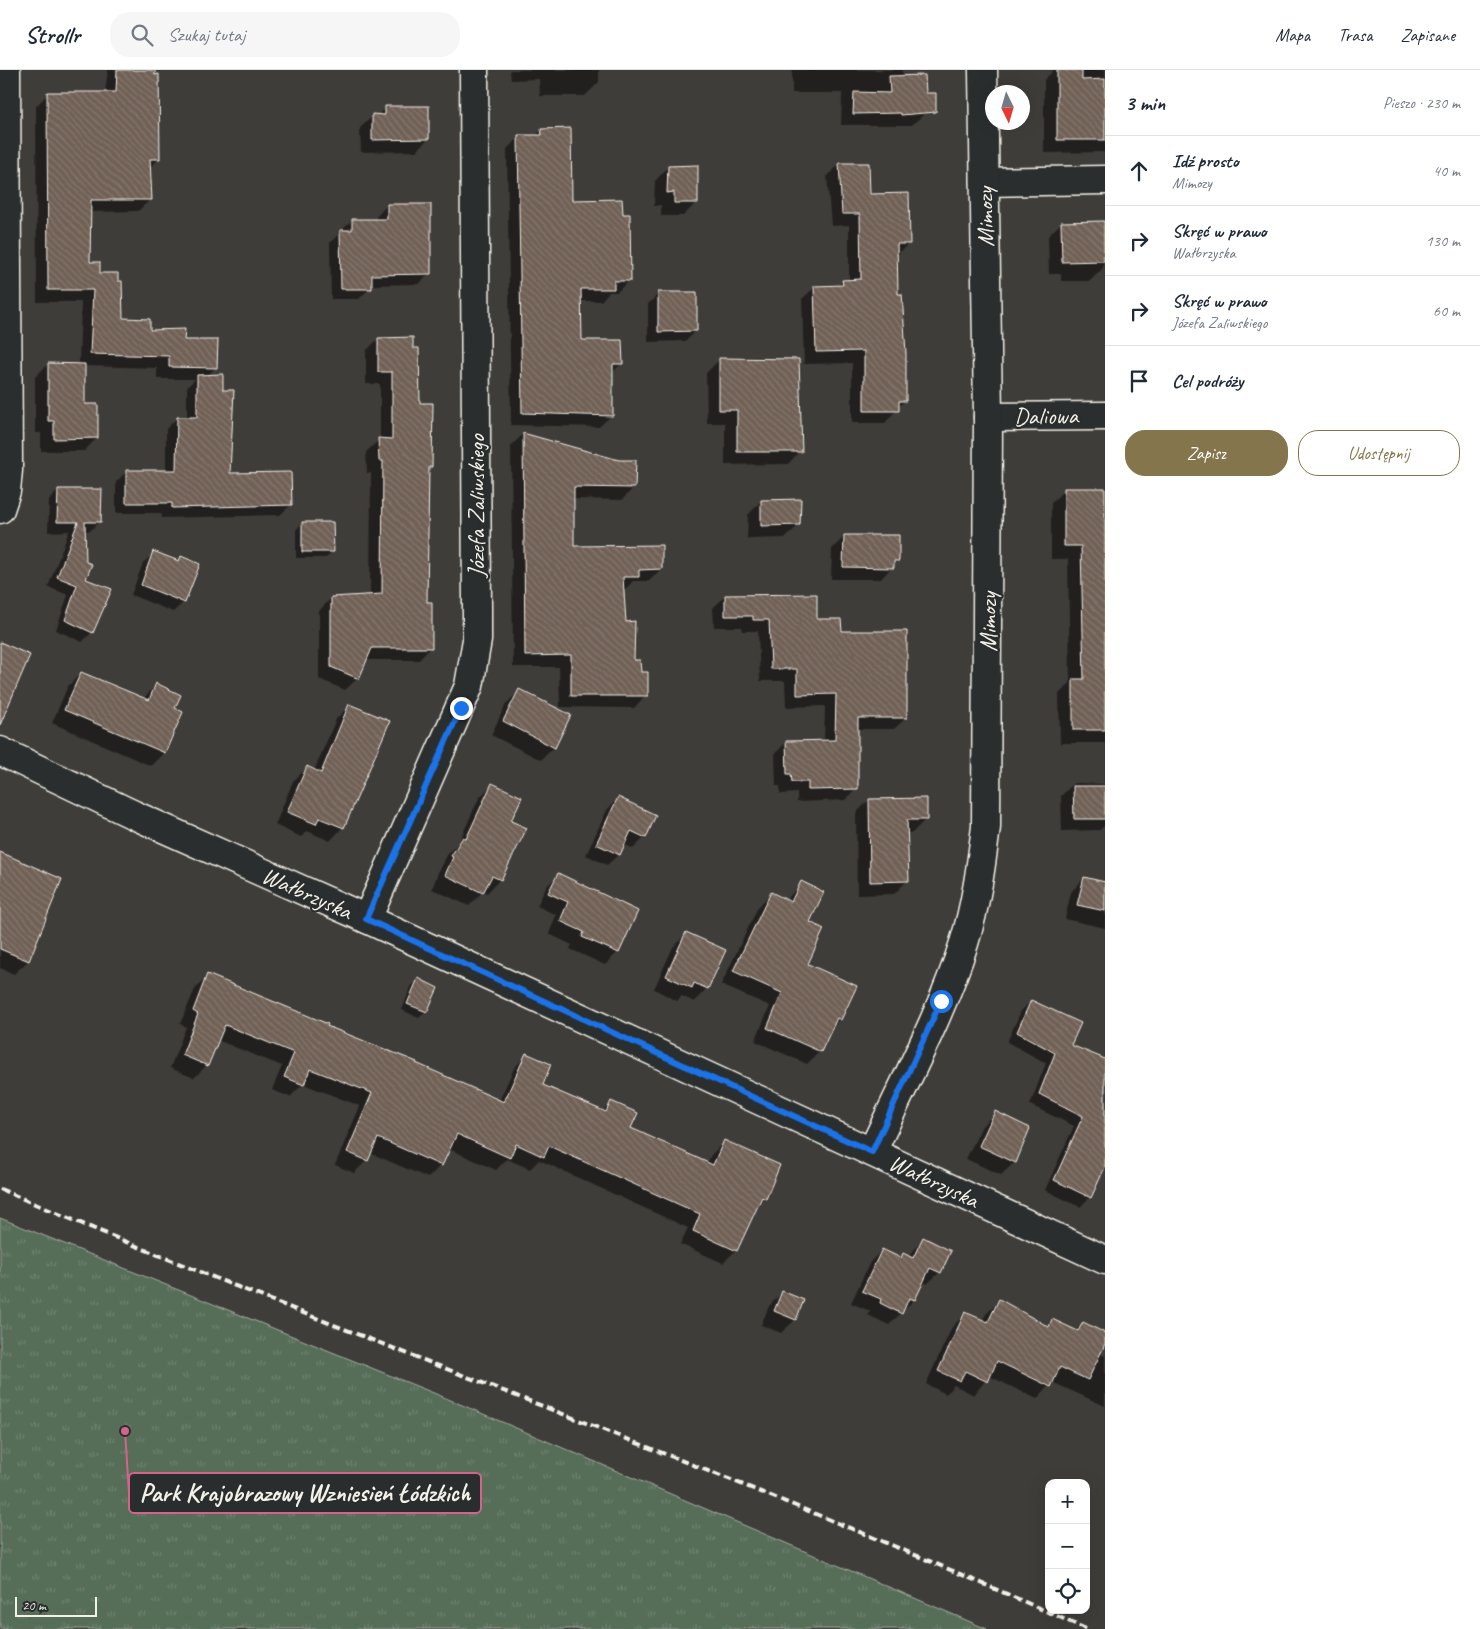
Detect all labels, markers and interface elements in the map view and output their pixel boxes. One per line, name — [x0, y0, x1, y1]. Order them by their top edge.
search box — [110, 12, 460, 57]
text: Strollr — [25, 20, 80, 50]
icon: search — [128, 21, 156, 49]
text: Szukaj tutaj — [168, 23, 245, 47]
text: Mapa — [1275, 24, 1310, 46]
text: Trasa — [1338, 24, 1372, 46]
text: Zapisane — [1400, 24, 1455, 46]
north arrow — [985, 85, 1030, 130]
text: 3 min — [1125, 90, 1165, 116]
text: Pieszo · 230 m — [1383, 93, 1460, 113]
text: Idź prosto — [1172, 149, 1239, 173]
icon: ahead — [1125, 157, 1153, 185]
text: 40 m — [1433, 161, 1460, 181]
text: Mimozy — [1172, 173, 1212, 193]
street label: Mimozy — [969, 185, 1001, 247]
text: Skręć w prawo — [1172, 219, 1267, 243]
icon: right — [1125, 227, 1153, 255]
text: 130 m — [1426, 231, 1460, 251]
text: Wałbrzyska — [1172, 243, 1236, 263]
text: Skręć w prawo — [1172, 289, 1267, 313]
icon: right — [1125, 297, 1153, 325]
text: 60 m — [1433, 301, 1460, 321]
text: Józefa Zaliwskiego — [1172, 313, 1267, 333]
icon: arrive — [1125, 367, 1153, 395]
text: Cel podróży — [1172, 369, 1243, 393]
street label: Daliowa — [1014, 400, 1080, 432]
button: Zapisz — [1125, 430, 1288, 476]
button: Udostępnij — [1298, 430, 1460, 476]
street label: Józefa Zaliwskiego — [461, 433, 491, 579]
street label: Mimozy — [973, 590, 1003, 652]
route end — [450, 697, 473, 720]
street label: Wałbrzyska — [257, 860, 358, 927]
route start — [930, 990, 953, 1013]
street label: Wałbrzyska — [884, 1147, 985, 1215]
callout: Park Krajobrazowy Wzniesień Łódzkich — [129, 1473, 481, 1513]
text: Park Krajobrazowy Wzniesień Łódzkich — [140, 1477, 472, 1509]
map controls — [1045, 1479, 1090, 1614]
button: + — [1045, 1479, 1090, 1524]
button: − — [1045, 1524, 1090, 1569]
button: locate — [1045, 1569, 1090, 1614]
scale bar — [15, 1594, 98, 1617]
text: 20 m — [22, 1597, 46, 1614]

